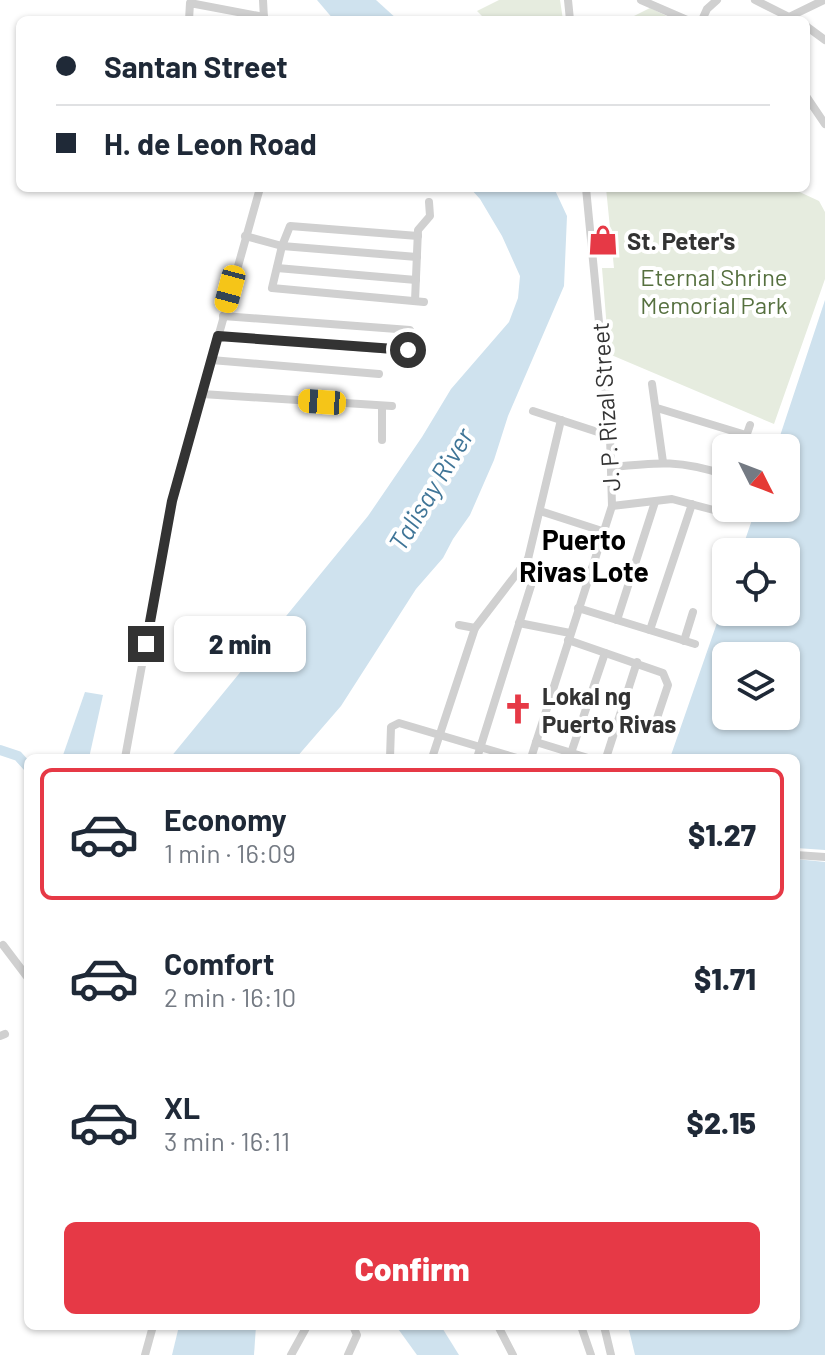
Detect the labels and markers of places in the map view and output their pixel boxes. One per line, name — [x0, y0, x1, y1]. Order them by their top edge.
shop icon: St. Peter's — [586, 223, 620, 257]
place label: St. Peter's — [627, 226, 735, 255]
place label: Lokal ng Puerto Rivas — [542, 681, 676, 738]
church icon: Lokal ng Puerto Rivas — [501, 692, 535, 726]

